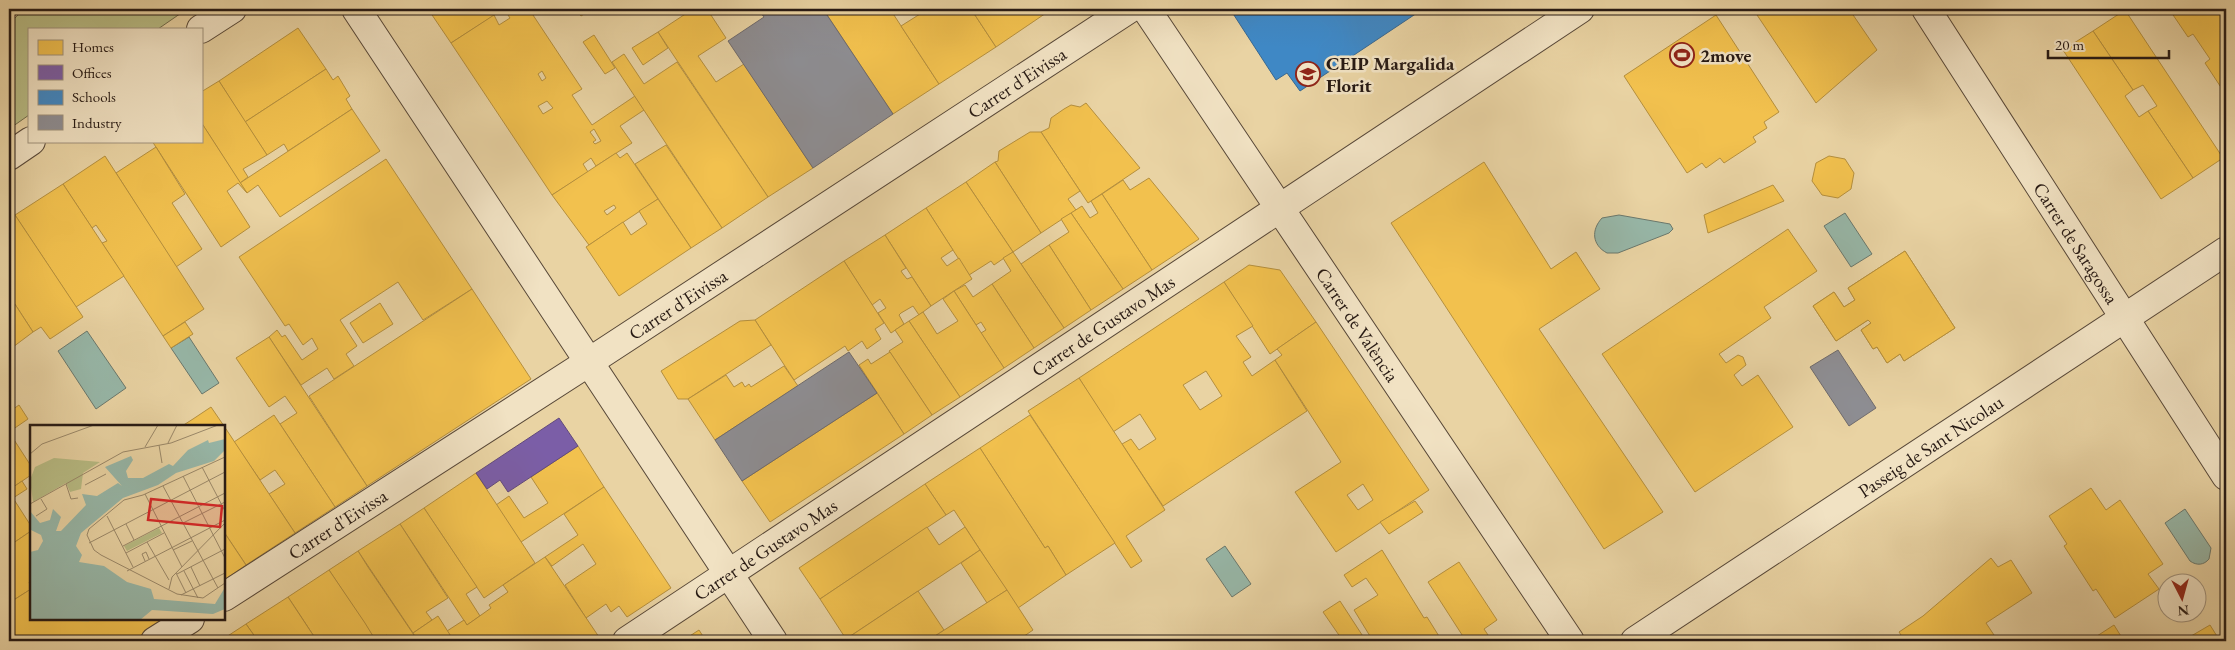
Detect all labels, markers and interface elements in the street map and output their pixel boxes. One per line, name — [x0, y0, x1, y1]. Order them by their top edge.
legend — [28, 28, 202, 142]
scale bar — [2048, 28, 2169, 60]
text: 20 m — [2055, 35, 2084, 54]
text: Homes — [72, 37, 114, 56]
street label: Carrer d'Eivissa — [962, 41, 1071, 124]
sports icon: 2move — [1669, 42, 1695, 68]
place label: 2move — [1700, 43, 1752, 68]
place label: CEIP Margalida Florit — [1326, 51, 1455, 98]
school or university icon: CEIP Margalida Florit — [1295, 61, 1321, 87]
text: Offices — [72, 63, 112, 82]
text: Schools — [72, 87, 116, 106]
text: Industry — [72, 113, 122, 132]
street label: Carrer de Saragossa — [2028, 177, 2125, 309]
street label: Carrer d'Eivissa — [623, 262, 732, 345]
street label: Carrer de València — [1310, 262, 1405, 387]
street label: Carrer de Gustavo Mas — [1026, 269, 1179, 382]
street label: Passeig de Sant Nicolau — [1853, 389, 2008, 503]
inset map — [30, 425, 225, 620]
street label: Carrer d'Eivissa — [283, 483, 392, 565]
street label: Carrer de Gustavo Mas — [689, 493, 842, 606]
north arrow — [2158, 572, 2208, 622]
text: N — [2176, 601, 2190, 621]

